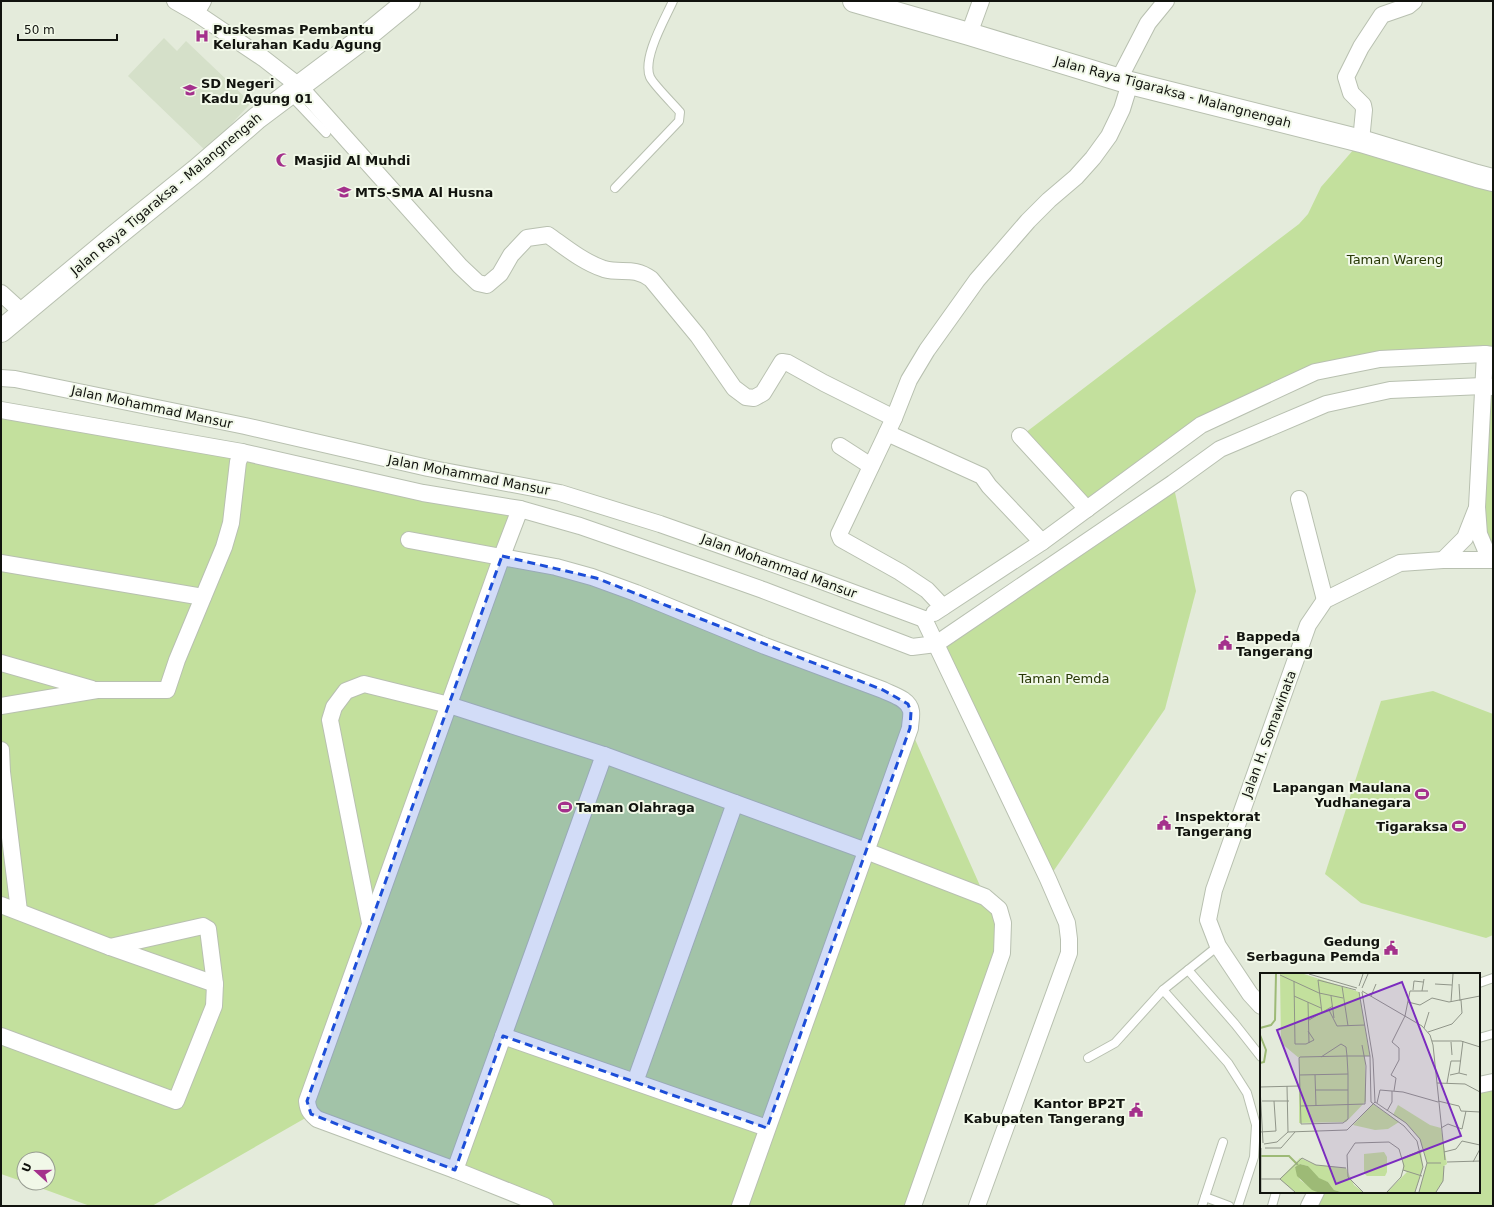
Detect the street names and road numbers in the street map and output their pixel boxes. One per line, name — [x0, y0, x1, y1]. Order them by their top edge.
street label: Jalan Raya Tigaraksa - Malangnengah — [1052, 53, 1293, 131]
street label: Jalan Raya Tigaraksa - Malangnengah — [67, 110, 264, 279]
street label: Jalan Mohammad Mansur — [69, 382, 235, 432]
street label: Jalan Mohammad Mansur — [386, 452, 552, 498]
street label: Jalan Mohammad Mansur — [698, 530, 860, 601]
street label: Jalan H. Somawinata — [1239, 669, 1299, 800]

